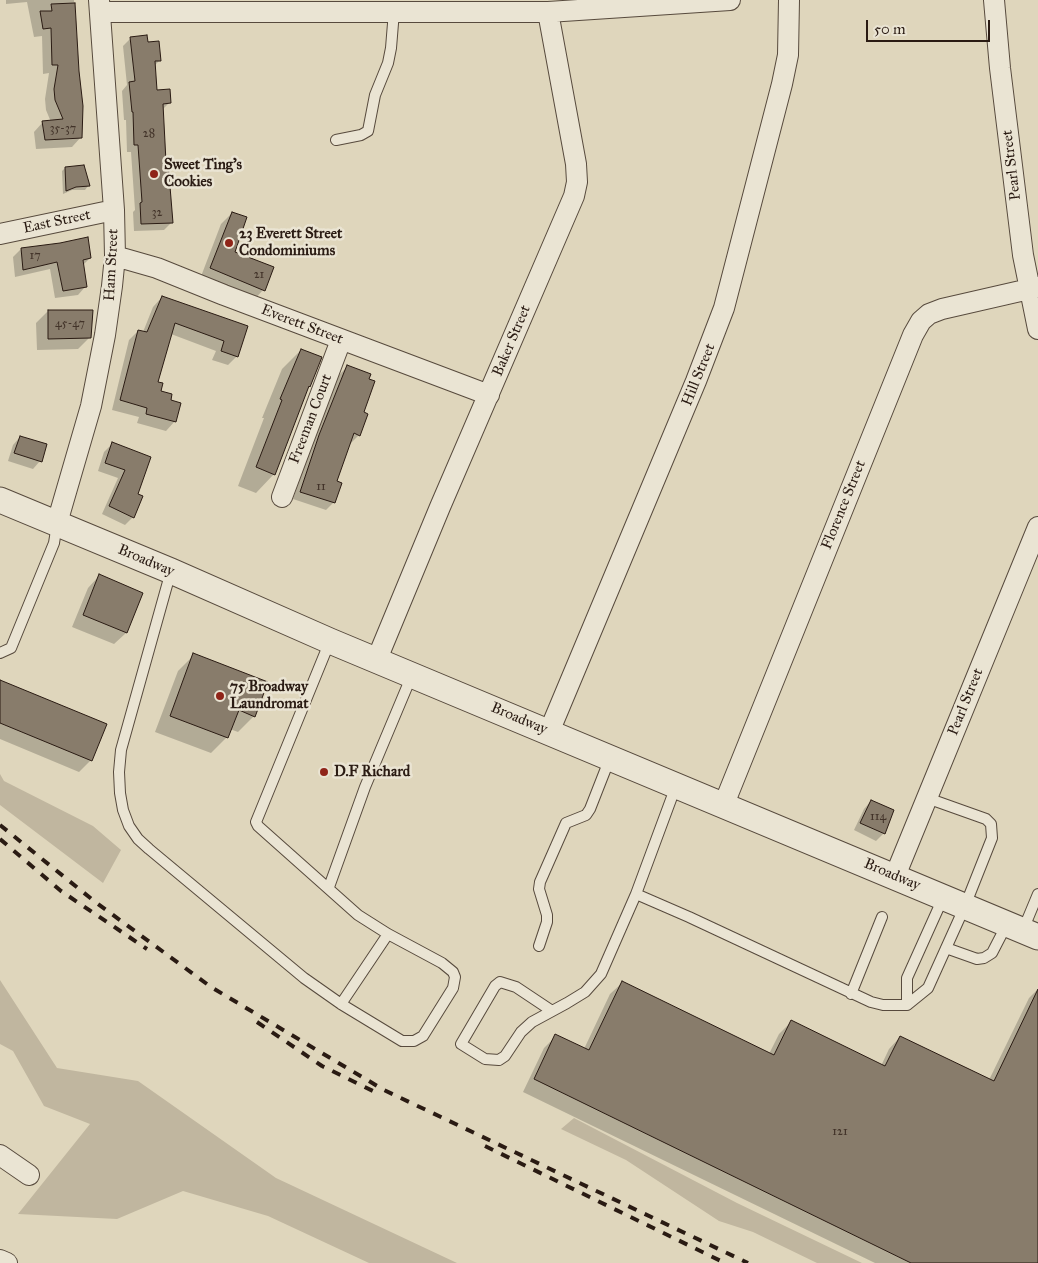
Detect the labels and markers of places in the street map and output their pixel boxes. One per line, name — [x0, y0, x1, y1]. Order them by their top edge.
place label: Sweet Ting's Cookies — [164, 156, 242, 191]
marker: Sweet Ting's Cookies — [148, 168, 160, 180]
place label: 23 Everett Street Condominiums — [239, 225, 342, 260]
marker: 23 Everett Street Condominiums — [223, 237, 235, 249]
place label: 75 Broadway Laundromat — [230, 678, 308, 713]
marker: 75 Broadway Laundromat — [214, 690, 226, 702]
place label: D.F Richard — [334, 763, 410, 781]
marker: D.F Richard — [318, 766, 330, 778]

